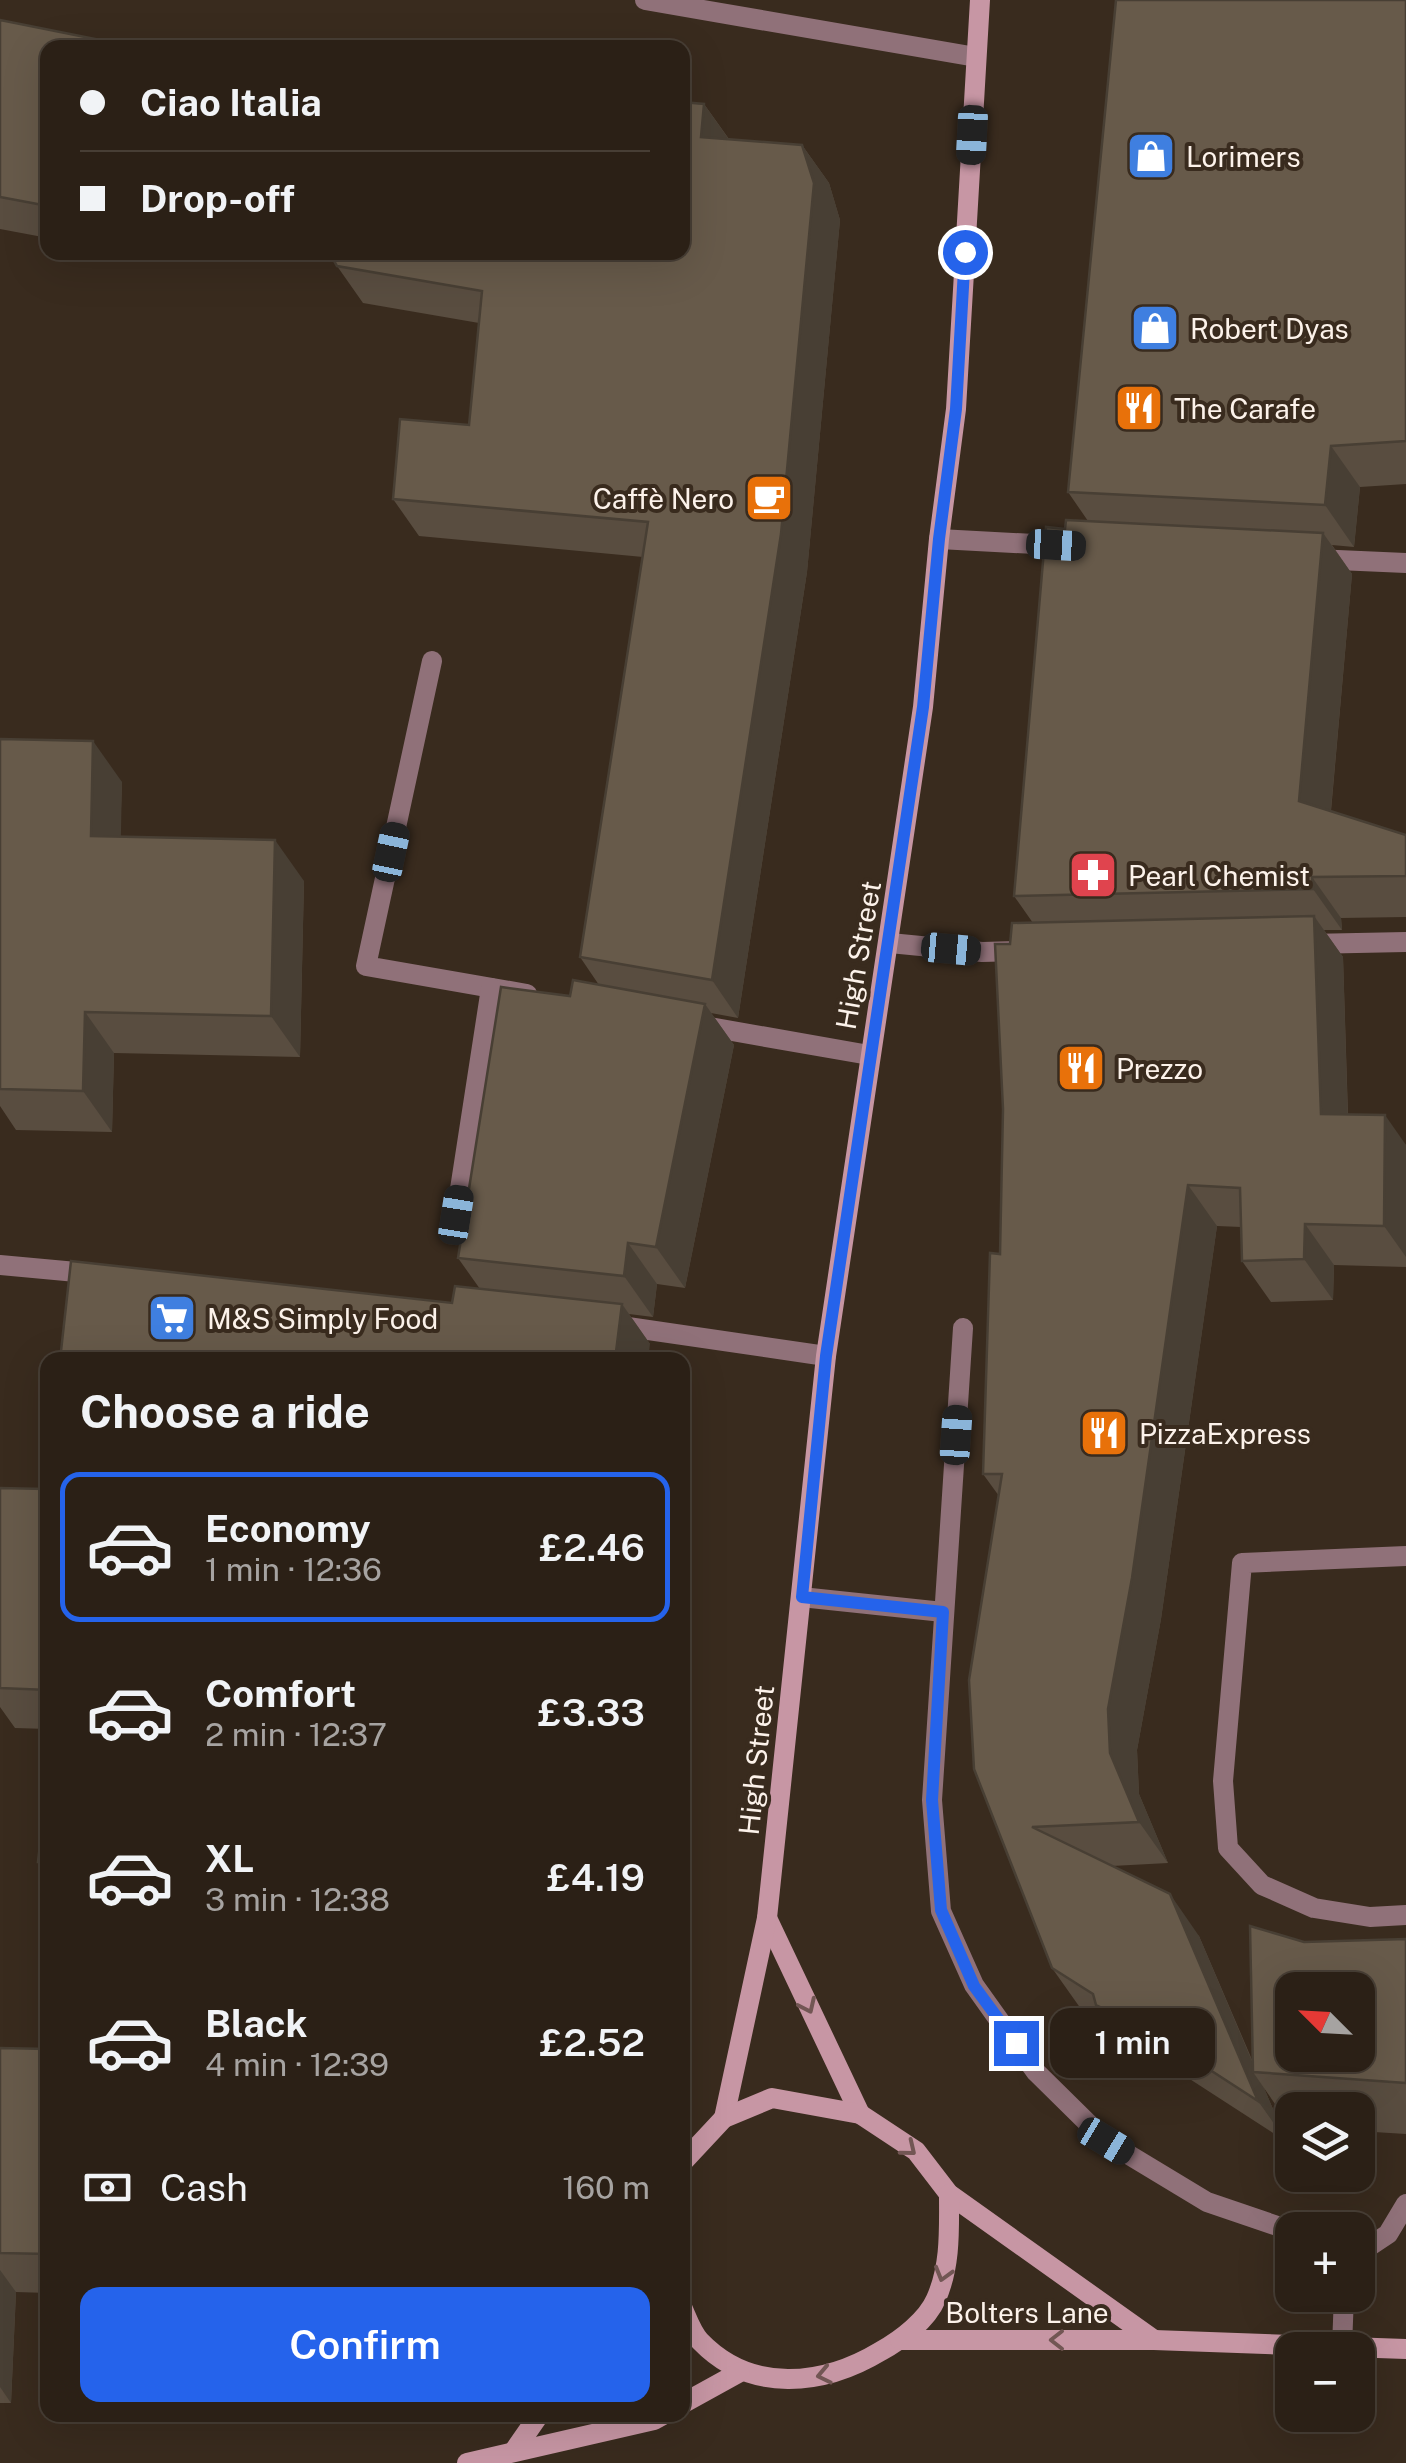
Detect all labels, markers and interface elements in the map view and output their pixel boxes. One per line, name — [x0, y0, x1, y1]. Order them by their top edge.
text: Ciao Italia — [140, 80, 322, 125]
car — [955, 104, 989, 166]
shop icon: Lorimers — [1125, 130, 1177, 182]
place label: Lorimers — [1186, 140, 1301, 173]
text: Drop-off — [140, 176, 295, 221]
route start — [943, 230, 988, 275]
shop icon: Robert Dyas — [1129, 302, 1181, 354]
place label: Robert Dyas — [1190, 312, 1349, 345]
restaurant icon: The Carafe — [1113, 382, 1165, 434]
place label: The Carafe — [1174, 392, 1316, 425]
cafe icon: Caffè Nero — [743, 472, 795, 524]
place label: Caffè Nero — [593, 482, 734, 515]
car — [1025, 528, 1087, 562]
car — [370, 820, 412, 884]
pharmacy icon: Pearl Chemist — [1067, 849, 1119, 901]
place label: Pearl Chemist — [1128, 859, 1310, 892]
street label: High Street — [829, 878, 887, 1032]
car — [920, 931, 982, 967]
restaurant icon: Prezzo — [1055, 1042, 1107, 1094]
place label: Prezzo — [1116, 1052, 1203, 1085]
car — [436, 1183, 476, 1247]
supermarket icon: M&S Simply Food — [146, 1292, 198, 1344]
place label: M&S Simply Food — [207, 1302, 438, 1335]
text: Choose a ride — [80, 1385, 370, 1438]
car — [939, 1404, 973, 1466]
restaurant icon: PizzaExpress — [1078, 1407, 1130, 1459]
place label: PizzaExpress — [1139, 1417, 1311, 1450]
icon: car — [85, 1502, 175, 1592]
text: Economy — [205, 1506, 371, 1551]
text: £2.46 — [539, 1525, 645, 1570]
text: 1 min · 12:36 — [205, 1551, 382, 1588]
icon: car — [85, 1667, 175, 1757]
text: Comfort — [205, 1671, 356, 1716]
street label: High Street — [732, 1683, 780, 1837]
text: £3.33 — [538, 1690, 645, 1735]
text: 2 min · 12:37 — [205, 1716, 387, 1753]
icon: car — [85, 1832, 175, 1922]
text: XL — [205, 1836, 254, 1881]
text: £4.19 — [547, 1855, 645, 1900]
text: 3 min · 12:38 — [205, 1881, 390, 1918]
north arrow — [1275, 1972, 1375, 2072]
map controls — [1275, 1972, 1375, 2432]
one-way arrow — [796, 1996, 816, 2014]
icon: car — [85, 1997, 175, 2087]
text: Black — [205, 2001, 308, 2046]
callout: 1 min — [1051, 2008, 1216, 2078]
text: £2.52 — [540, 2020, 645, 2065]
route end — [994, 2021, 1039, 2066]
text: 1 min — [1094, 2024, 1171, 2061]
text: 4 min · 12:39 — [205, 2046, 389, 2083]
button: layers — [1275, 2092, 1375, 2192]
car — [1073, 2113, 1139, 2169]
one-way arrow — [898, 2137, 916, 2155]
icon: cash — [80, 2160, 135, 2215]
text: Cash — [160, 2165, 248, 2210]
text: 160 m — [562, 2169, 650, 2206]
button: + — [1275, 2212, 1375, 2312]
one-way arrow — [934, 2264, 955, 2282]
button: Confirm — [80, 2287, 650, 2402]
street label: Bolters Lane — [945, 2296, 1109, 2329]
one-way arrow — [1048, 2329, 1064, 2351]
button: − — [1275, 2332, 1375, 2432]
one-way arrow — [816, 2363, 833, 2384]

